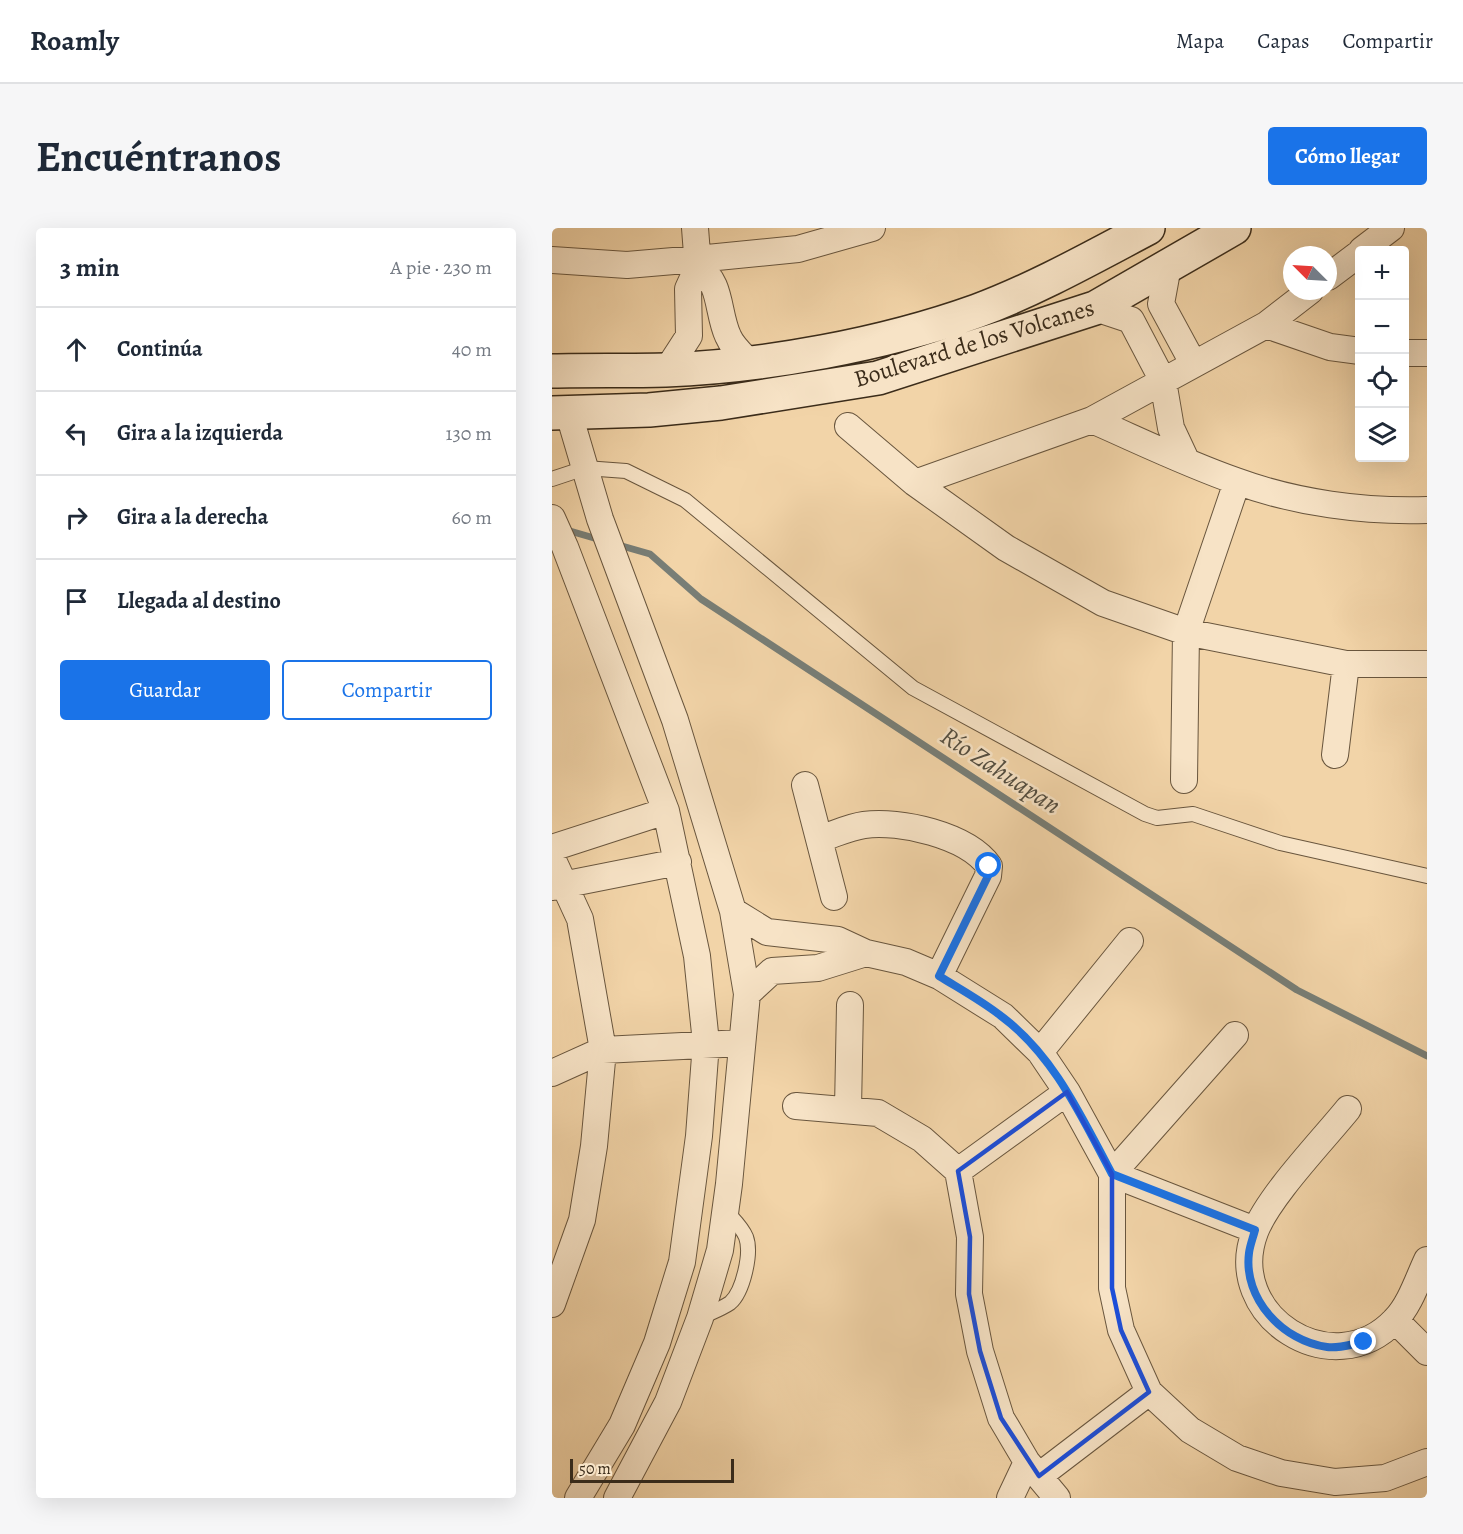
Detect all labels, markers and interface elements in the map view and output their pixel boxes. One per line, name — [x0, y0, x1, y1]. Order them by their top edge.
text: Roamly — [30, 22, 119, 60]
text: Mapa — [1176, 27, 1224, 55]
text: Capas — [1257, 27, 1310, 55]
text: Compartir — [1343, 27, 1433, 55]
button: Cómo llegar — [1268, 127, 1427, 185]
text: Encuéntranos — [36, 128, 281, 185]
north arrow — [1283, 246, 1337, 300]
map controls — [1355, 246, 1409, 462]
button: + — [1355, 246, 1409, 300]
text: 3 min — [60, 250, 120, 285]
text: A pie · 230 m — [390, 254, 492, 281]
street label: Boulevard de los Volcanes — [850, 291, 1098, 395]
button: − — [1355, 300, 1409, 354]
icon: ahead — [60, 333, 93, 366]
text: Continúa — [117, 334, 203, 364]
text: 40 m — [452, 336, 492, 363]
button: locate — [1355, 354, 1409, 408]
button: layers — [1355, 408, 1409, 462]
icon: left — [60, 417, 93, 450]
text: Gira a la izquierda — [117, 418, 283, 448]
text: 130 m — [446, 420, 492, 447]
icon: right — [60, 501, 93, 534]
text: Gira a la derecha — [117, 502, 268, 532]
text: 60 m — [452, 504, 492, 531]
icon: arrive — [60, 585, 93, 618]
text: Llegada al destino — [117, 586, 281, 616]
button: Guardar — [60, 660, 270, 720]
button: Compartir — [282, 660, 492, 720]
water label: Río Zahuapan — [934, 718, 1068, 822]
route start — [975, 852, 1001, 878]
route end — [1350, 1328, 1376, 1354]
scale bar — [570, 1456, 734, 1484]
text: 50 m — [579, 1458, 611, 1480]

